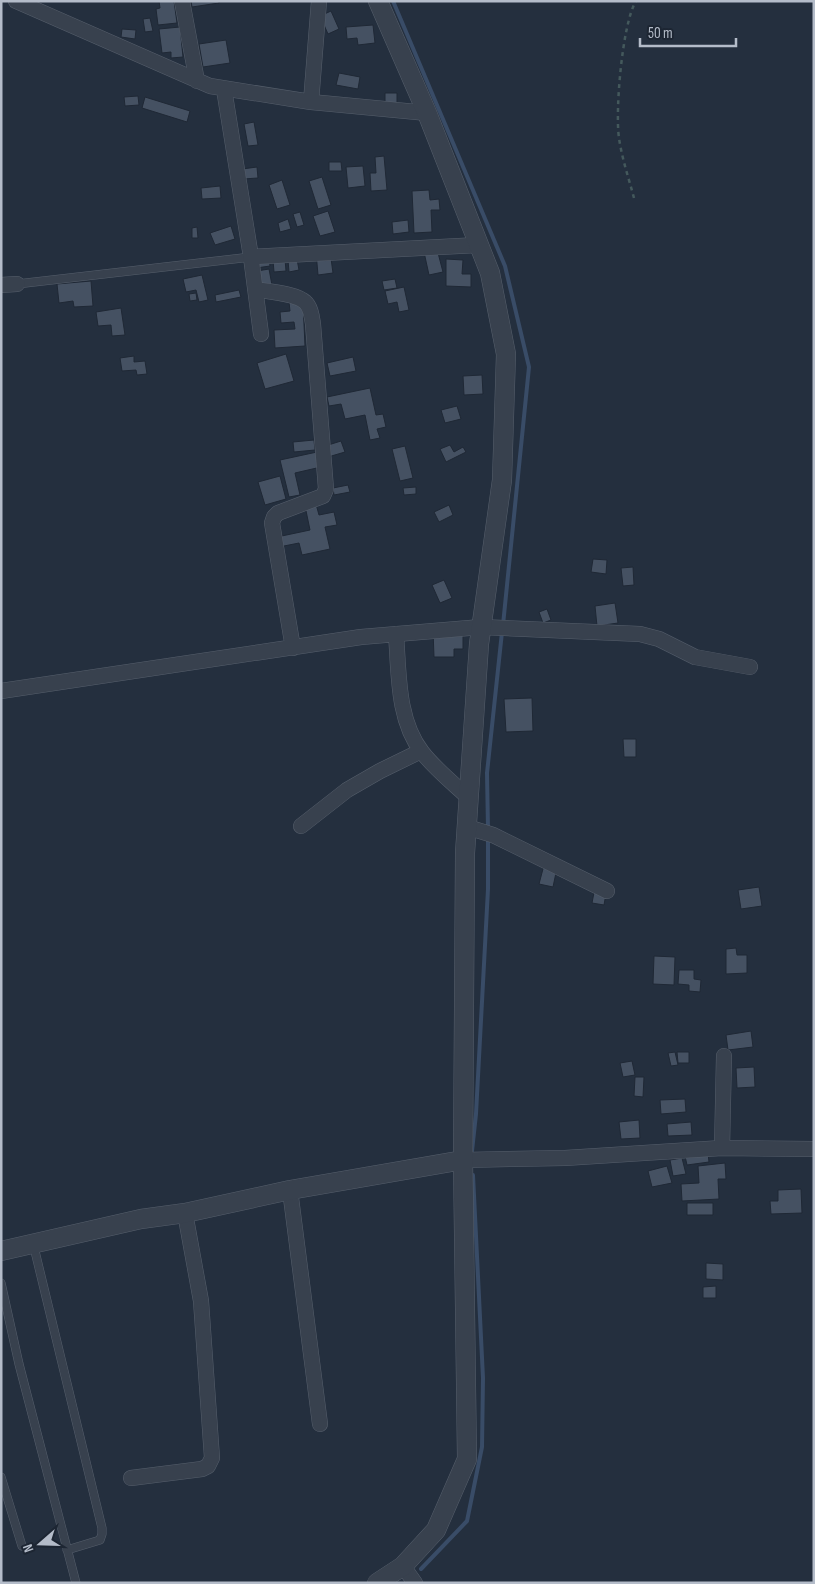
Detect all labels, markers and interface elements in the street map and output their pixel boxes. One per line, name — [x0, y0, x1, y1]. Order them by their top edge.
scale bar — [640, 15, 736, 47]
text: 50 m — [648, 24, 673, 43]
north arrow — [15, 1519, 65, 1569]
text: N — [19, 1542, 38, 1555]

